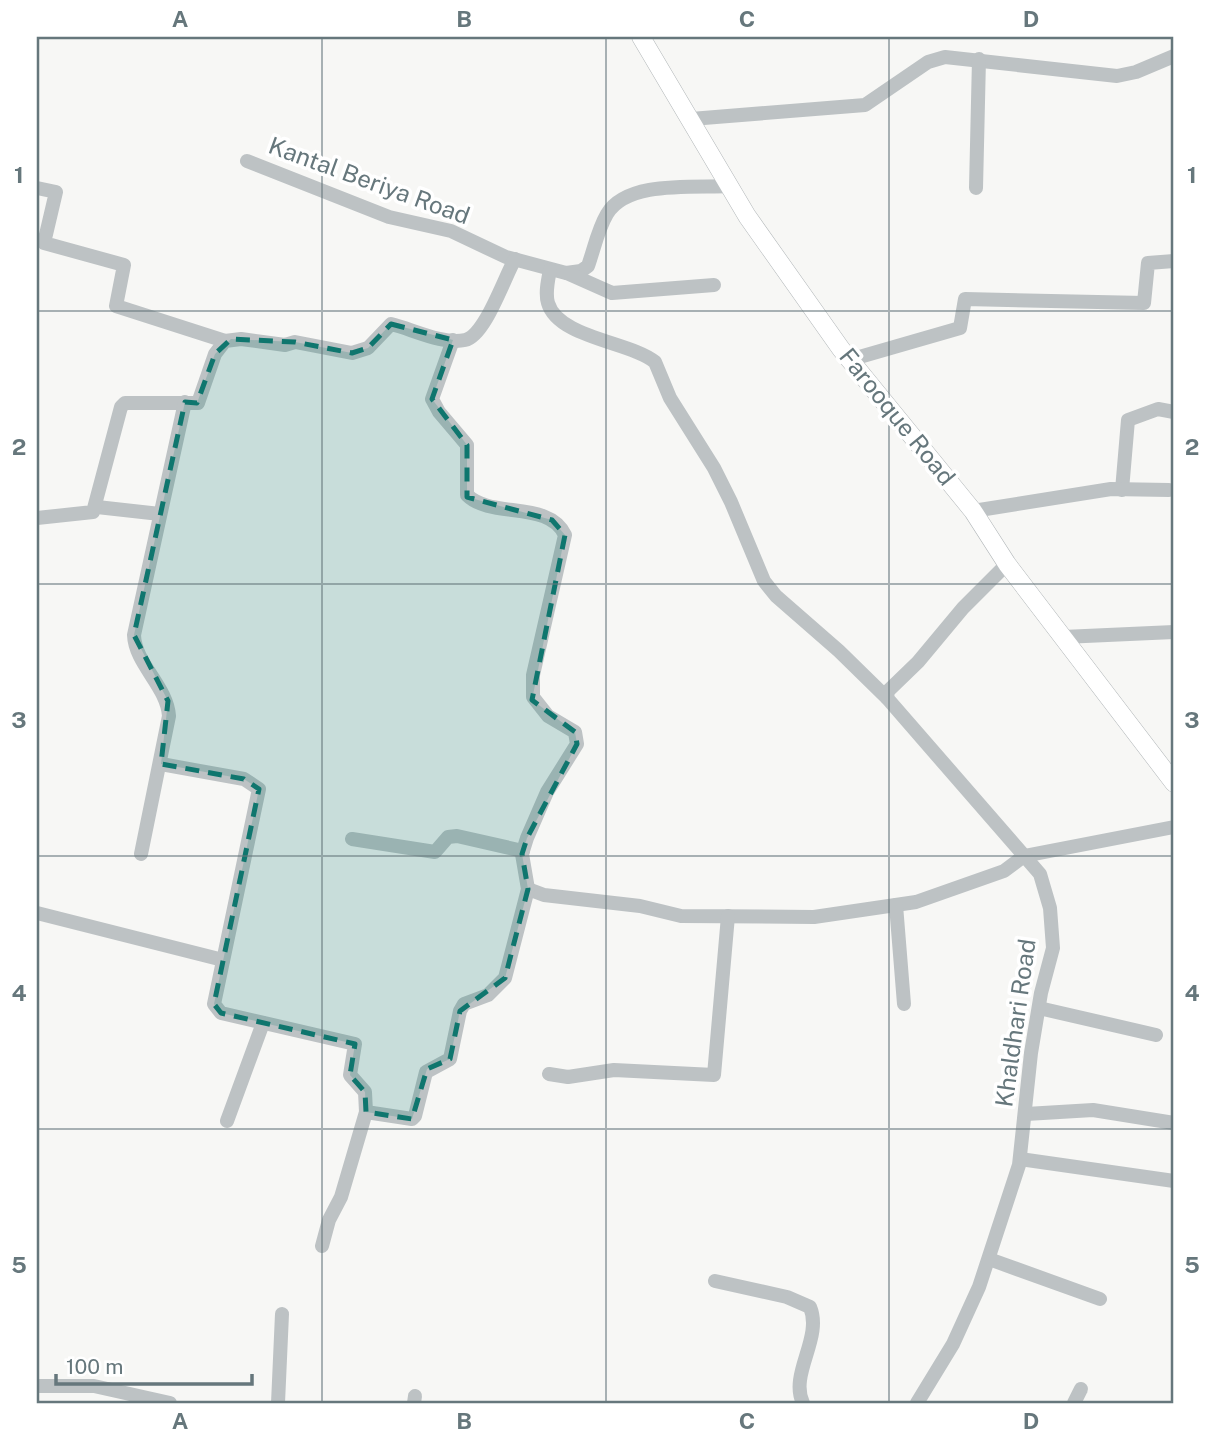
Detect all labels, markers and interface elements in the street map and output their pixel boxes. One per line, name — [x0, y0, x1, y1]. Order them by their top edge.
text: A — [172, 5, 189, 32]
text: B — [456, 5, 472, 32]
text: C — [739, 5, 755, 32]
text: D — [1023, 5, 1039, 32]
street label: Kantal Beriya Road — [265, 131, 474, 229]
text: 1 — [14, 161, 24, 188]
text: 1 — [1187, 161, 1197, 188]
street label: Farooque Road — [834, 342, 962, 490]
text: 2 — [12, 433, 26, 460]
text: 2 — [1185, 433, 1199, 460]
text: 3 — [11, 706, 27, 733]
text: 3 — [1184, 706, 1200, 733]
street label: Khaldhari Road — [989, 937, 1041, 1109]
text: 4 — [11, 979, 27, 1006]
text: 4 — [1184, 979, 1200, 1006]
text: 5 — [11, 1251, 27, 1278]
text: 5 — [1184, 1251, 1200, 1278]
scale bar — [56, 1342, 252, 1386]
text: 100 m — [66, 1354, 123, 1379]
text: A — [172, 1407, 189, 1434]
text: B — [456, 1407, 472, 1434]
text: C — [739, 1407, 755, 1434]
text: D — [1023, 1407, 1039, 1434]

